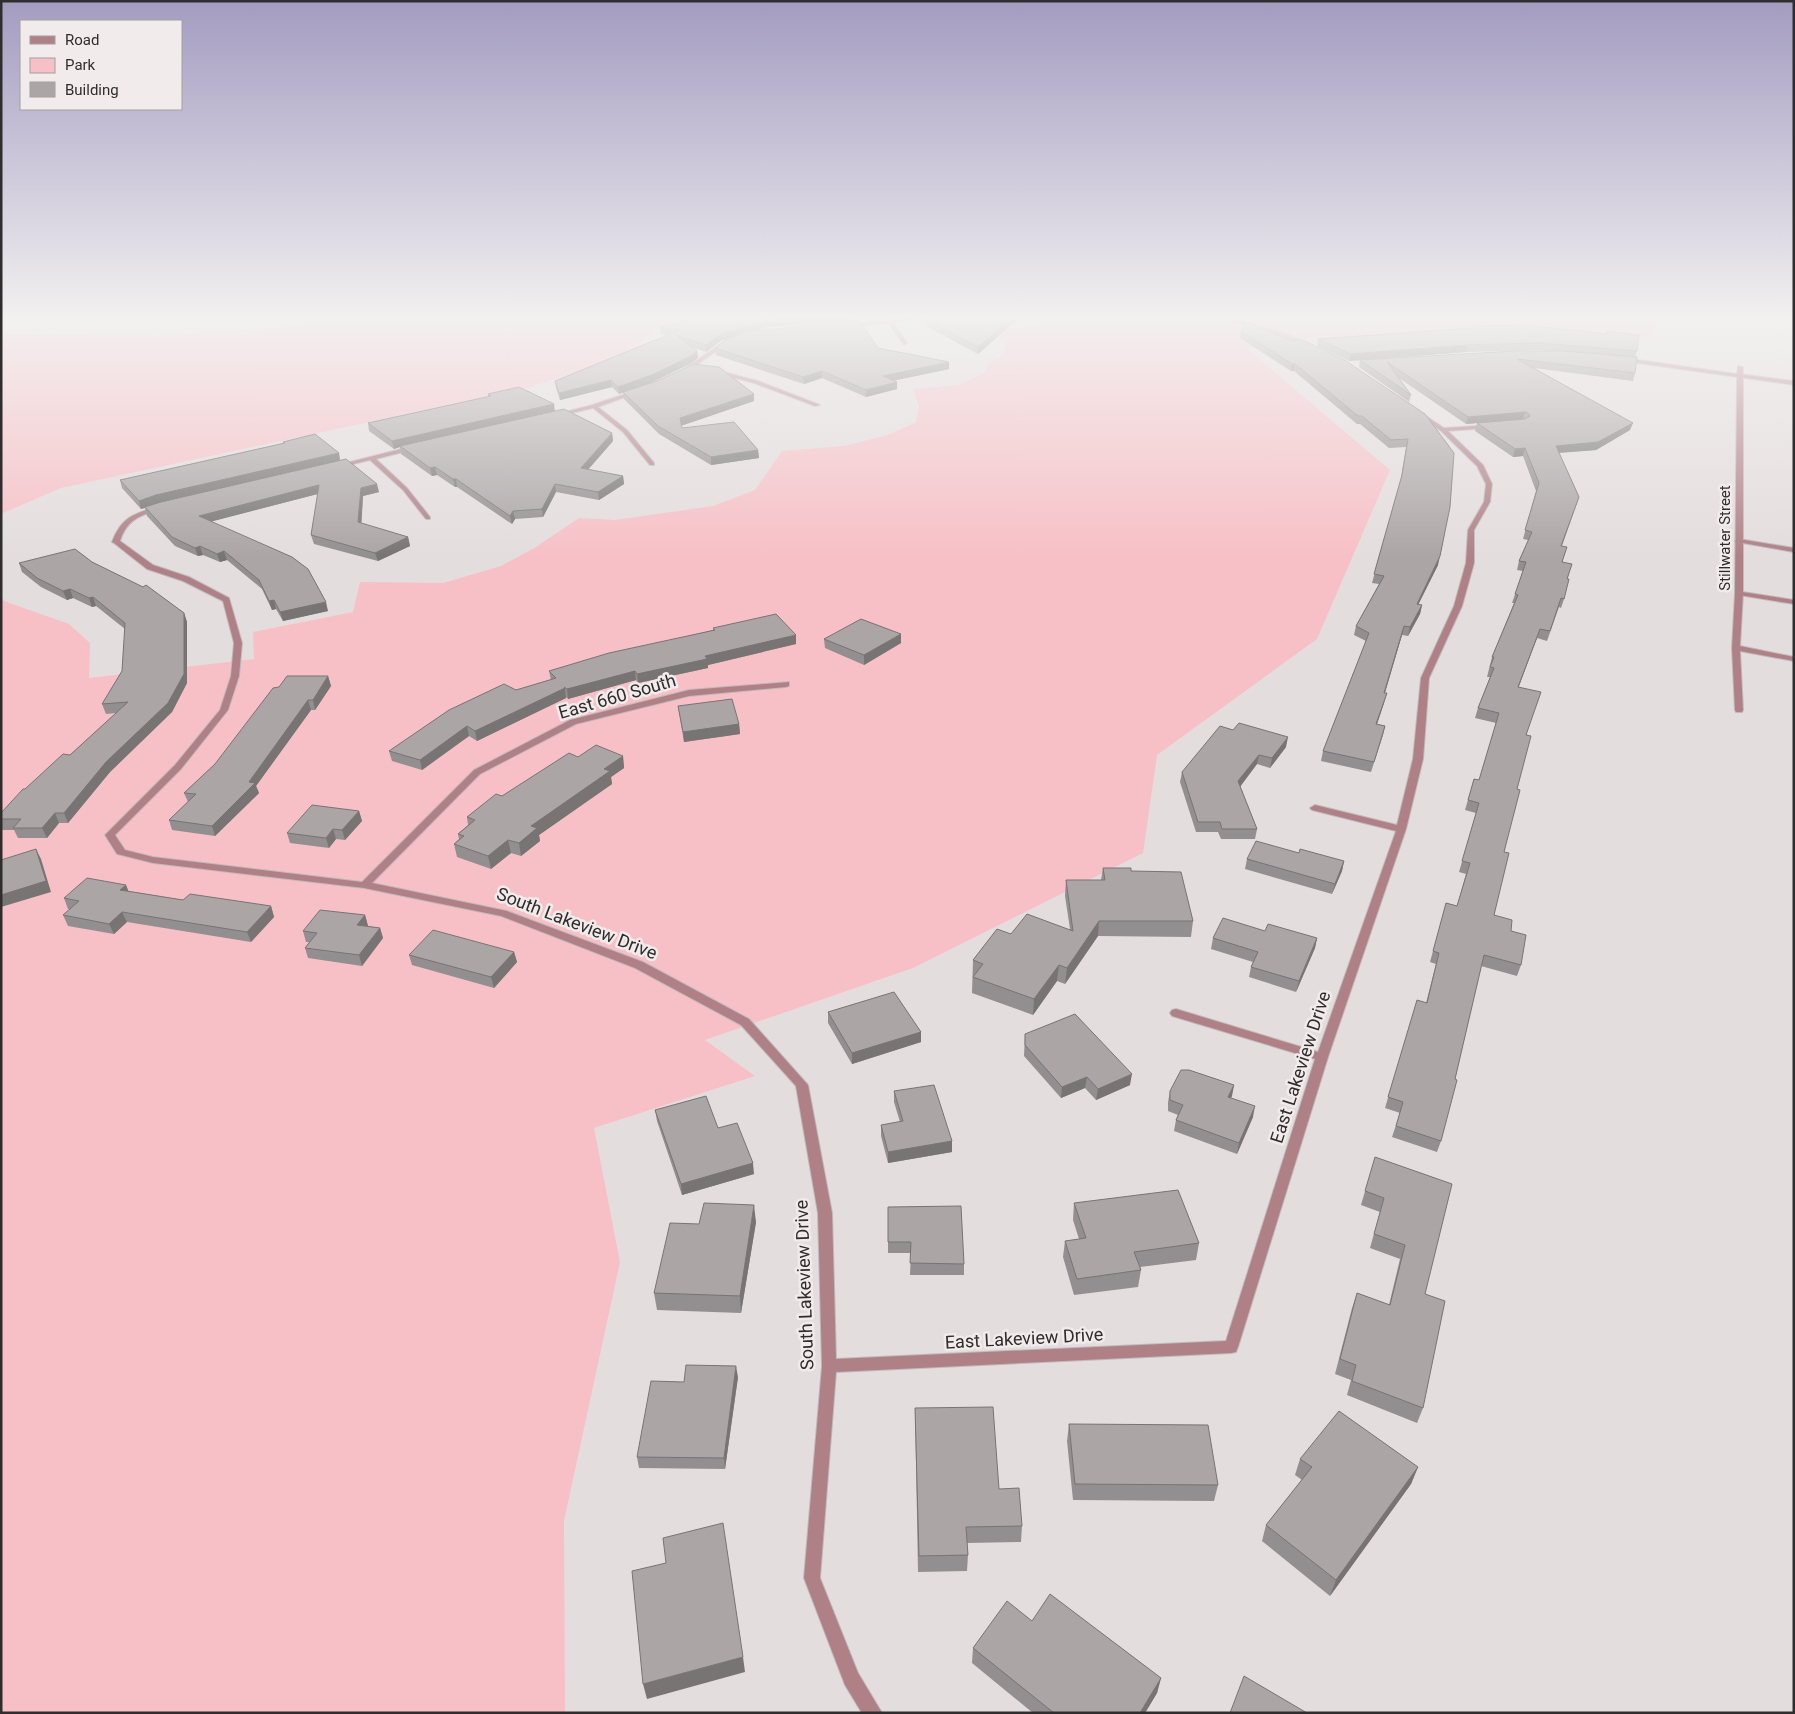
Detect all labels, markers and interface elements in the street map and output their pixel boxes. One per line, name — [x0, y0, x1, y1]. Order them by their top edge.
legend — [20, 20, 182, 110]
text: Road — [65, 31, 99, 49]
text: Park — [65, 56, 96, 74]
text: Building — [65, 81, 119, 99]
street label: Stillwater Street — [1716, 485, 1734, 591]
street label: East 660 South — [556, 669, 678, 723]
street label: South Lakeview Drive — [494, 883, 660, 963]
street label: East Lakeview Drive — [1266, 988, 1334, 1146]
street label: South Lakeview Drive — [791, 1200, 817, 1370]
street label: East Lakeview Drive — [944, 1323, 1104, 1353]

